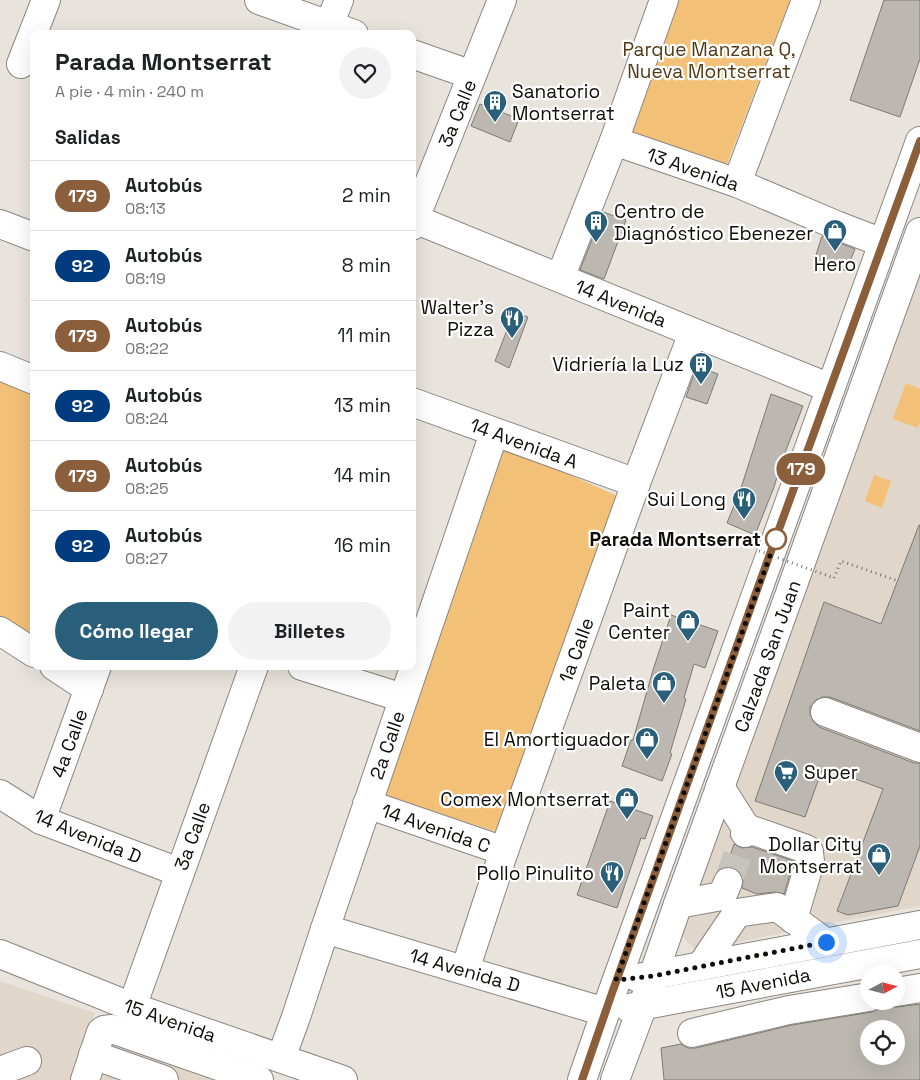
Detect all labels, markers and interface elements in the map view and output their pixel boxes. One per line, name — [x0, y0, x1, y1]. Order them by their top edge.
park label: Parque Manzana Q, Nueva Montserrat — [622, 37, 796, 84]
text: Parada Montserrat — [55, 46, 272, 77]
button: heart — [339, 47, 391, 99]
street label: 3a Calle — [433, 76, 482, 151]
place label: Sanatorio Montserrat — [512, 79, 615, 126]
text: A pie · 4 min · 240 m — [55, 81, 204, 102]
building icon: Sanatorio Montserrat — [482, 89, 508, 123]
text: Salidas — [55, 125, 121, 150]
street label: 13 Avenida — [643, 142, 742, 197]
text: Autobús — [125, 173, 202, 198]
text: 2 min — [342, 183, 391, 208]
text: 179 — [68, 184, 97, 207]
text: 08:13 — [125, 198, 166, 219]
place label: Centro de Diagnóstico Ebenezer — [614, 199, 813, 246]
building icon: Centro de Diagnóstico Ebenezer — [583, 209, 609, 243]
shop icon: Hero — [822, 218, 848, 252]
text: Autobús — [125, 243, 202, 268]
place label: Hero — [814, 252, 856, 277]
text: 8 min — [342, 253, 391, 278]
text: 92 — [72, 254, 93, 277]
text: 08:19 — [125, 268, 166, 289]
street label: 14 Avenida — [571, 274, 670, 333]
place label: Walter's Pizza — [420, 295, 494, 342]
restaurant icon: Walter's Pizza — [499, 305, 525, 339]
text: Autobús — [125, 313, 202, 338]
text: 11 min — [338, 323, 391, 348]
text: 179 — [68, 324, 97, 347]
text: 08:22 — [125, 338, 169, 359]
building icon: Vidriería la Luz — [688, 351, 714, 385]
place label: Vidriería la Luz — [552, 352, 684, 377]
text: Autobús — [125, 383, 202, 408]
text: 13 min — [334, 393, 391, 418]
text: 92 — [72, 394, 93, 417]
text: 08:24 — [125, 408, 168, 429]
street label: 14 Avenida A — [466, 412, 581, 475]
text: Autobús — [125, 453, 202, 478]
line badge: 179 — [772, 453, 830, 485]
text: 179 — [786, 457, 816, 480]
text: 14 min — [334, 463, 391, 488]
text: 179 — [68, 464, 97, 487]
text: 08:25 — [125, 478, 169, 499]
restaurant icon: Sui Long — [731, 486, 757, 520]
place label: Sui Long — [647, 487, 726, 512]
text: Autobús — [125, 523, 202, 548]
place label: Parada Montserrat — [590, 527, 761, 552]
marker: Parada Montserrat — [765, 528, 787, 550]
text: 16 min — [334, 533, 391, 558]
text: 92 — [72, 534, 93, 557]
text: 08:27 — [125, 548, 168, 569]
street label: Calzada San Juan — [728, 577, 807, 736]
place label: Paint Center — [608, 598, 670, 645]
button: Cómo llegar — [55, 602, 218, 660]
button: Billetes — [228, 602, 391, 660]
shop icon: Paint Center — [675, 608, 701, 642]
street label: 1a Calle — [553, 614, 600, 686]
shop icon: Paleta — [651, 670, 677, 704]
place label: Paleta — [589, 671, 646, 696]
street label: 4a Calle — [46, 705, 93, 781]
street label: 2a Calle — [364, 708, 411, 783]
shop icon: El Amortiguador — [634, 726, 660, 760]
place label: El Amortiguador — [484, 727, 630, 752]
supermarket icon: Super — [773, 759, 799, 793]
place label: Super — [804, 760, 858, 785]
shop icon: Comex Montserrat — [614, 786, 640, 820]
place label: Comex Montserrat — [440, 787, 610, 812]
street label: 14 Avenida C — [378, 798, 494, 859]
street label: 3a Calle — [169, 799, 216, 874]
street label: 14 Avenida D — [30, 803, 145, 869]
place label: Dollar City Montserrat — [759, 832, 862, 879]
shop icon: Dollar City Montserrat — [866, 842, 892, 876]
restaurant icon: Pollo Pinulito — [599, 860, 625, 894]
place label: Pollo Pinulito — [477, 861, 594, 886]
your location — [814, 930, 839, 955]
street label: 14 Avenida D — [407, 943, 523, 998]
street label: 15 Avenida — [714, 962, 813, 1005]
north arrow — [860, 965, 905, 1010]
map controls — [860, 965, 905, 1065]
street label: 15 Avenida — [120, 993, 219, 1048]
button: locate — [860, 1020, 905, 1065]

